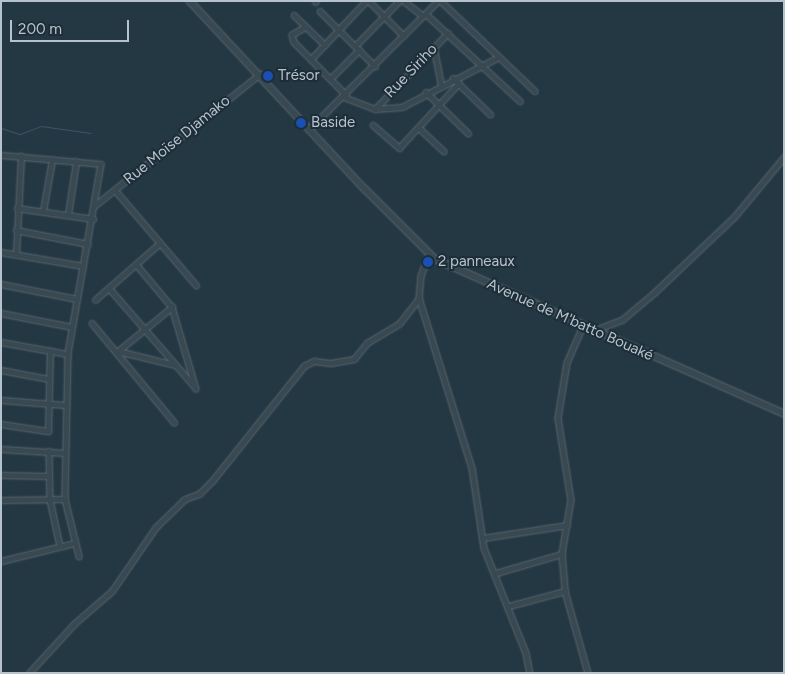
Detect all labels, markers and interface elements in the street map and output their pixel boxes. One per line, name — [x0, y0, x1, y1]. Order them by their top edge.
scale bar — [12, 10, 131, 42]
text: 200 m — [18, 20, 62, 38]
street label: Rue Siriho — [381, 40, 441, 102]
place label: Trésor — [278, 67, 320, 85]
marker: Trésor — [262, 70, 274, 82]
street label: Rue Moïse Djamako — [120, 92, 234, 188]
place label: Baside — [311, 114, 355, 132]
marker: Baside — [295, 117, 307, 129]
place label: 2 panneaux — [438, 253, 515, 271]
marker: 2 panneaux — [422, 256, 434, 268]
street label: Avenue de M'batto Bouaké — [484, 275, 656, 365]

